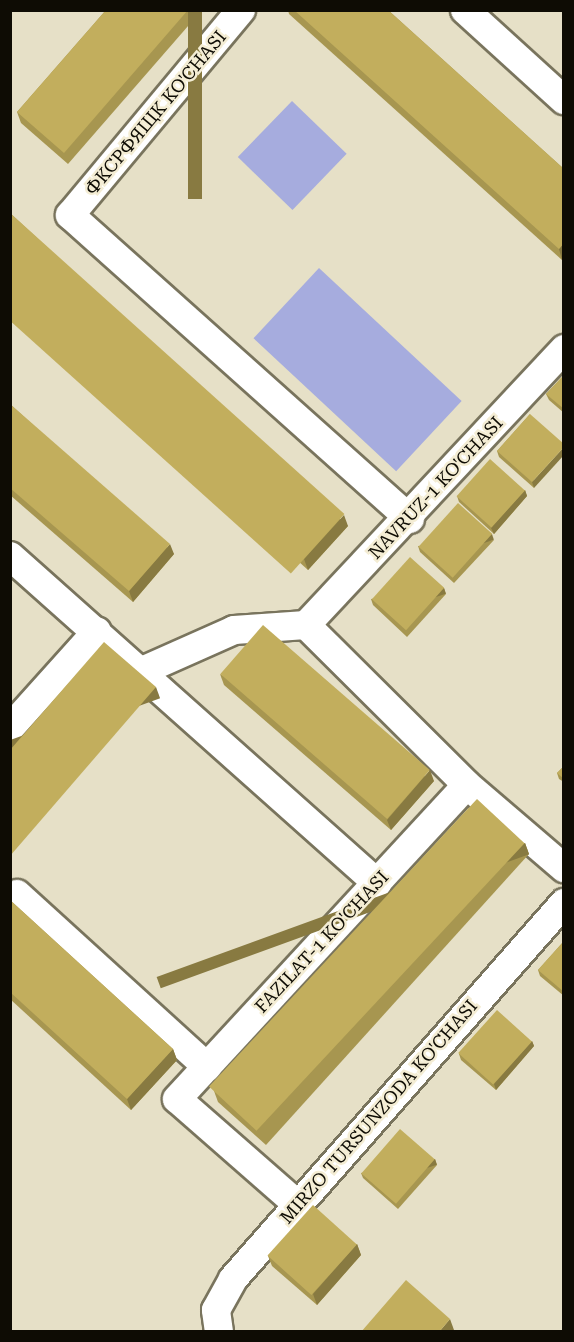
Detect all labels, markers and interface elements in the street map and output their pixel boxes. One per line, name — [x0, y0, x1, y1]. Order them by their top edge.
street label: ФКСРФЯЩК KO'CHASI — [81, 27, 231, 199]
street label: NAVRUZ-1 KO'CHASI — [364, 412, 508, 564]
street label: FAZILAT-1 KO'CHASI — [251, 867, 393, 1017]
street label: MIRZO TURSUNZODA KO'CHASI — [276, 996, 482, 1228]

